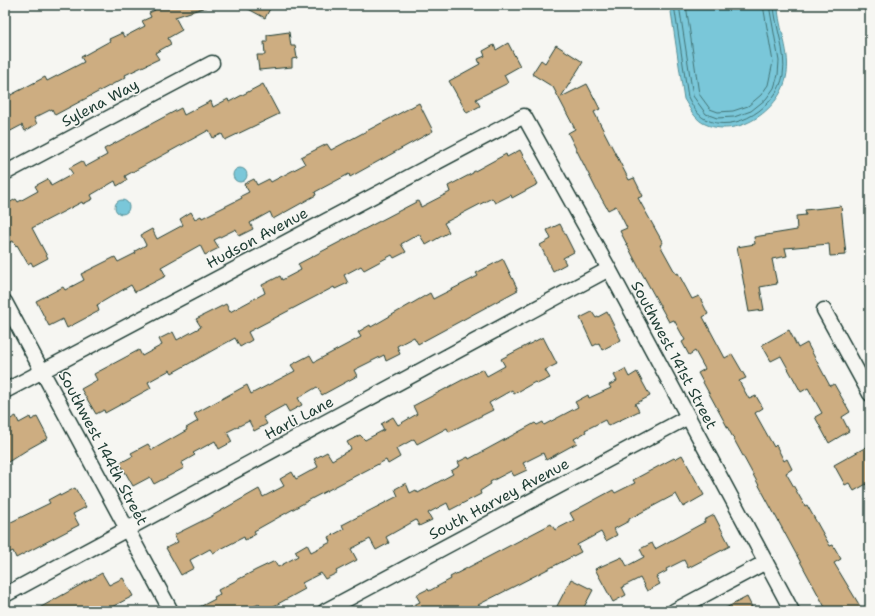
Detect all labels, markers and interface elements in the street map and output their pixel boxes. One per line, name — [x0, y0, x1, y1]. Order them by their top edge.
street label: Sylena Way — [58, 74, 142, 132]
street label: Hudson Avenue — [203, 203, 311, 273]
street label: Southwest 141st Street — [626, 277, 722, 433]
street label: Southwest 144th Street — [54, 367, 152, 529]
street label: Harli Lane — [261, 391, 337, 445]
street label: South Harvey Avenue — [425, 453, 573, 545]

